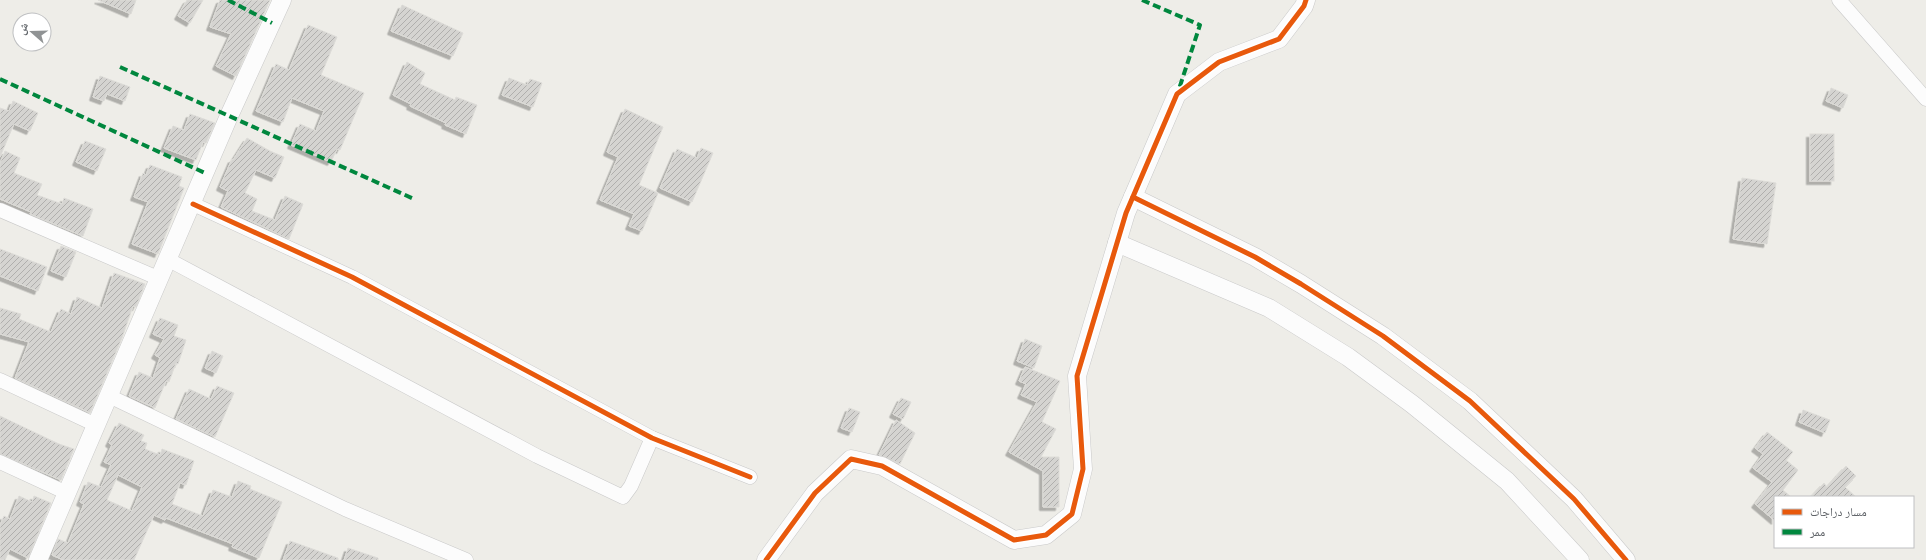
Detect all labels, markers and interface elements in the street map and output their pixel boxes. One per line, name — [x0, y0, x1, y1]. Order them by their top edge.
north arrow — [12, 12, 52, 52]
text: ش — [14, 20, 32, 37]
legend — [1774, 496, 1914, 548]
text: مسار دراجات — [1810, 504, 1867, 519]
text: ممر — [1809, 524, 1825, 539]

